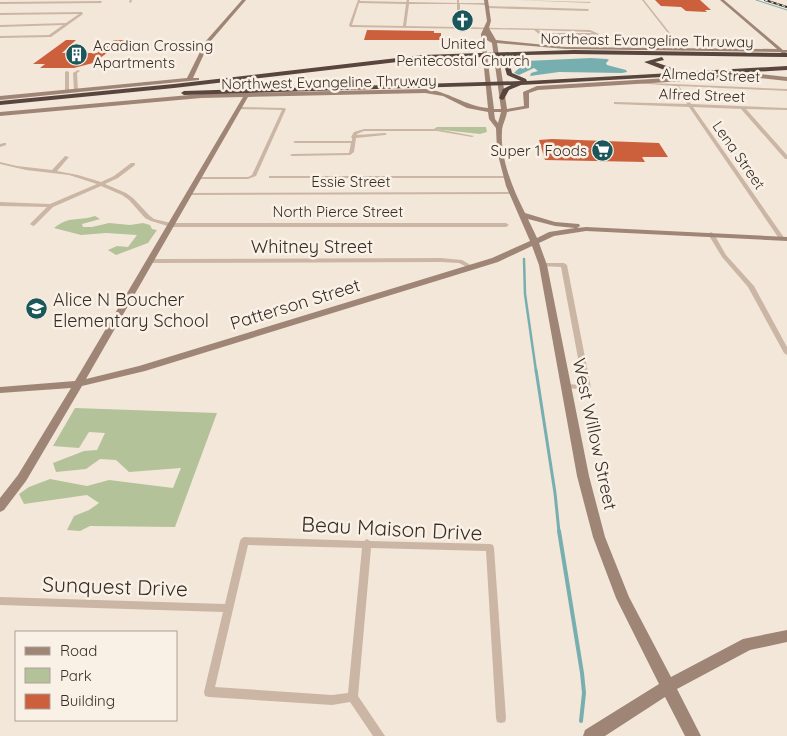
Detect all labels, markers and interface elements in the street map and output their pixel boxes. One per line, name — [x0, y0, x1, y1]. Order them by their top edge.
church icon: United Pentecostal Church — [451, 8, 475, 32]
street label: Northeast Evangeline Thruway — [540, 29, 754, 51]
place label: United Pentecostal Church — [396, 34, 530, 70]
place label: Acadian Crossing Apartments — [93, 36, 213, 72]
building icon: Acadian Crossing Apartments — [65, 42, 89, 66]
street label: Almeda Street — [661, 64, 761, 86]
street label: Northwest Evangeline Thruway — [221, 71, 437, 93]
street label: Alfred Street — [658, 84, 746, 106]
street label: Lena Street — [708, 117, 770, 193]
supermarket icon: Super 1 Foods — [591, 138, 615, 162]
place label: Super 1 Foods — [490, 141, 587, 160]
street label: Essie Street — [311, 172, 391, 191]
street label: North Pierce Street — [273, 202, 403, 221]
street label: Whitney Street — [251, 235, 373, 258]
street label: Patterson Street — [227, 273, 363, 335]
place label: Alice N Boucher Elementary School — [53, 288, 209, 332]
school or university icon: Alice N Boucher Elementary School — [25, 297, 49, 321]
street label: West Willow Street — [568, 356, 622, 512]
street label: Beau Maison Drive — [301, 510, 483, 546]
street label: Sunquest Drive — [42, 570, 188, 602]
legend — [15, 631, 178, 721]
text: Road — [60, 641, 97, 660]
text: Park — [60, 666, 92, 685]
text: Building — [60, 691, 115, 710]

